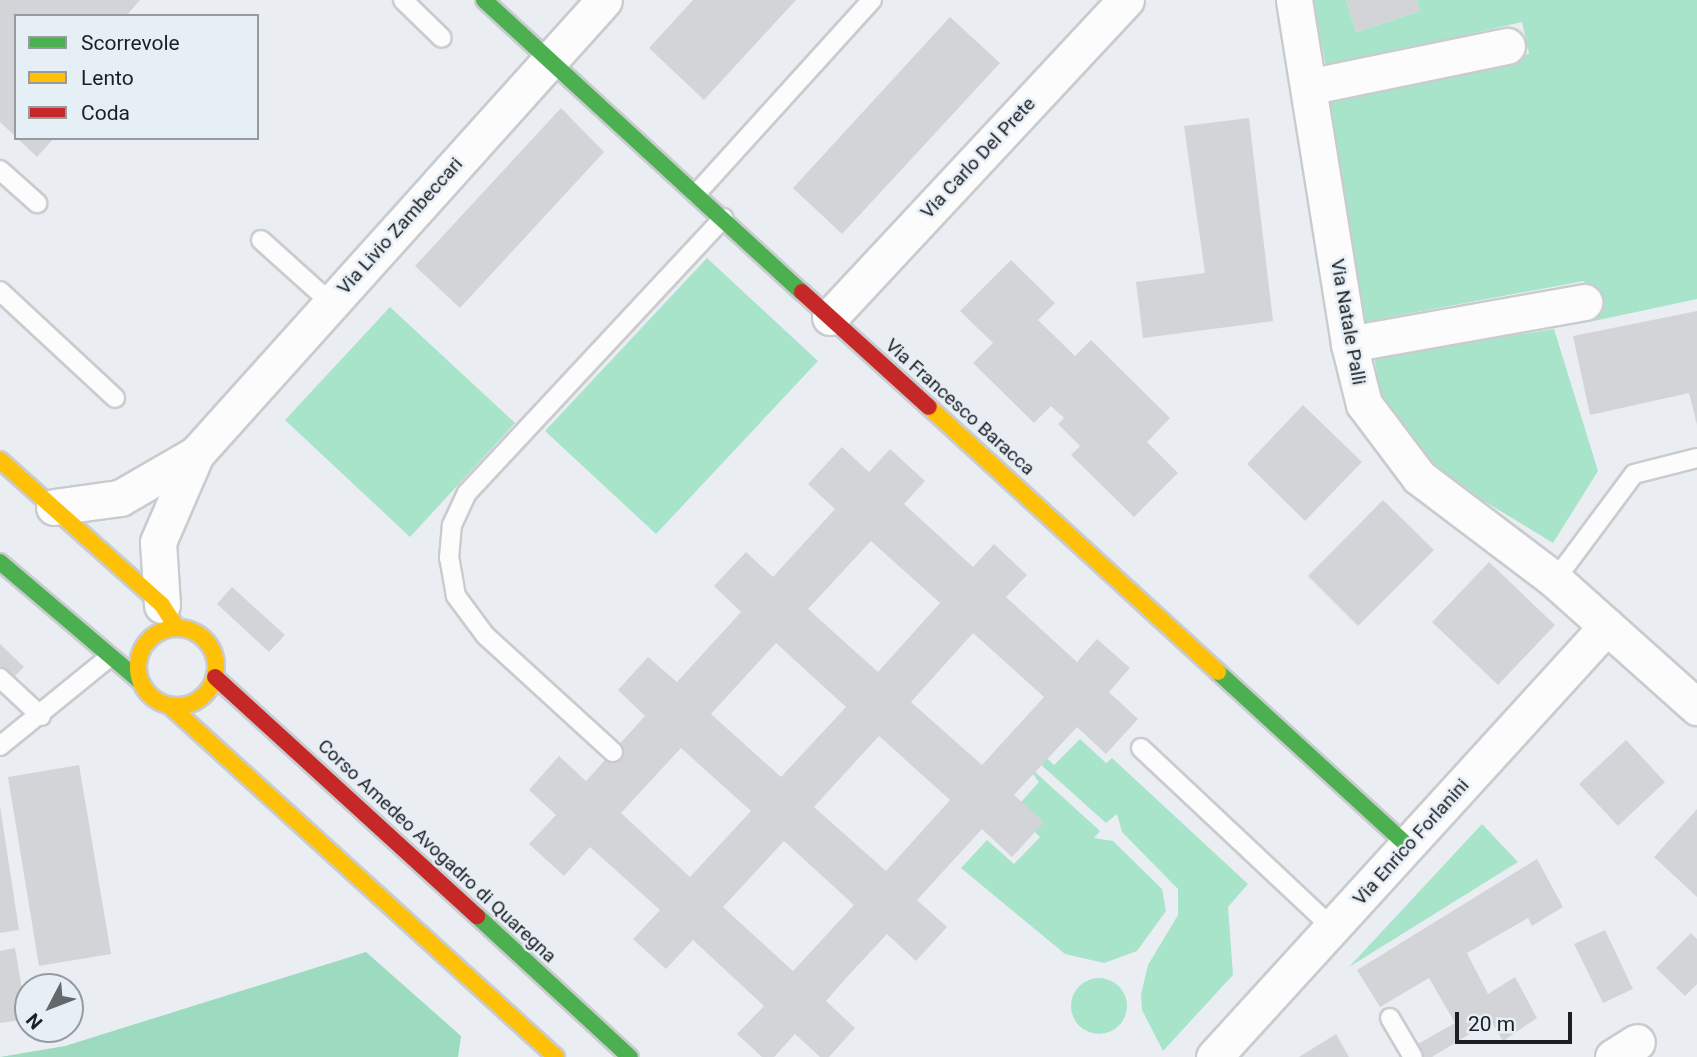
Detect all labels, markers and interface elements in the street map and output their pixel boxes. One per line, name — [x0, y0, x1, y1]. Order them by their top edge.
legend — [14, 14, 259, 140]
text: Scorrevole — [81, 31, 180, 55]
text: Lento — [81, 66, 134, 90]
street label: Via Carlo Del Prete — [916, 93, 1040, 223]
text: Coda — [81, 101, 130, 125]
street label: Via Livio Zambeccari — [333, 153, 467, 299]
street label: Via Natale Palli — [1326, 257, 1370, 387]
street label: Via Francesco Baracca — [881, 334, 1039, 480]
street label: Corso Amedeo Avogadro di Quaregna — [313, 734, 561, 968]
street label: Via Enrico Forlanini — [1348, 774, 1474, 910]
north arrow — [14, 973, 84, 1043]
scale bar — [1459, 998, 1576, 1042]
text: N — [21, 1008, 48, 1034]
text: 20 m — [1468, 1012, 1515, 1036]

